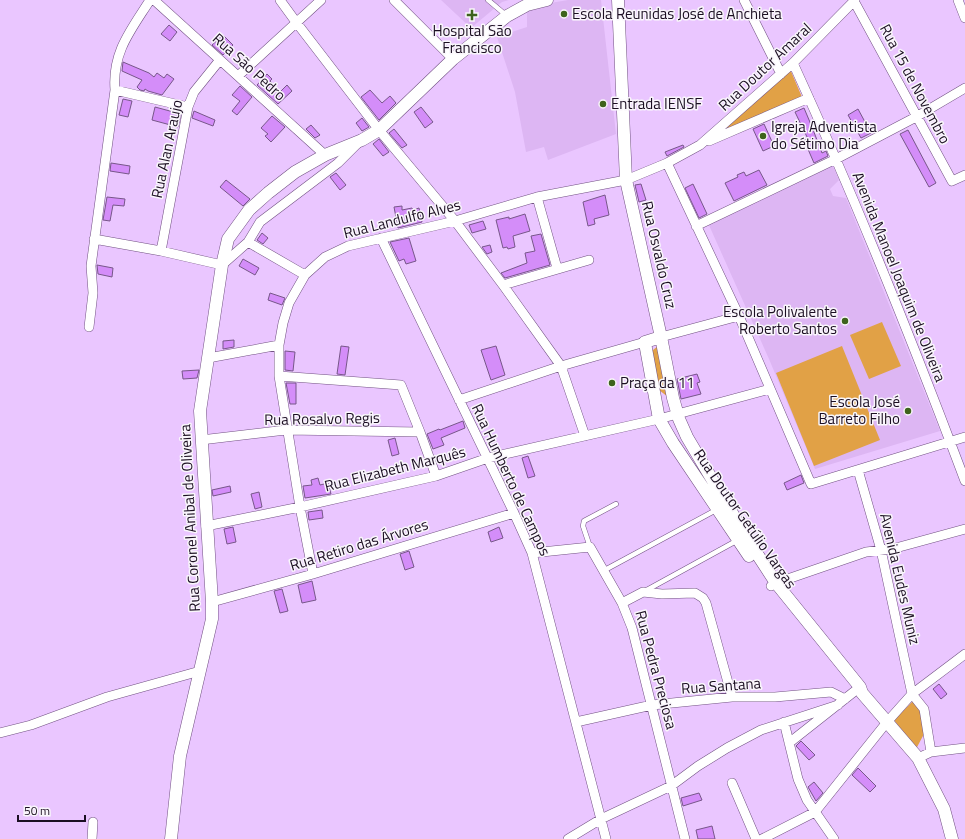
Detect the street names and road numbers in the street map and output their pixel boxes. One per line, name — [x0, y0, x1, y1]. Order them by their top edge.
street label: Rua Doutor Amaral — [713, 17, 817, 116]
street label: Rua 15 de Novembro — [874, 20, 957, 148]
street label: Rua São Pedro — [207, 27, 291, 106]
street label: Rua Alan Araujo — [145, 97, 188, 200]
street label: Avenida Manoel Joaquim de Oliveira — [847, 168, 952, 386]
street label: Rua Landulfo Alves — [341, 193, 463, 244]
street label: Rua Osvaldo Cruz — [636, 199, 683, 311]
street label: Rua Humberto de Campos — [466, 400, 557, 560]
street label: Rua Rosalvo Regis — [264, 406, 380, 431]
street label: Rua Coronel Anibal de Oliveira — [173, 423, 206, 612]
street label: Rua Elizabeth Marquês — [322, 440, 468, 497]
street label: Rua Doutor Getúlio Vargas — [688, 444, 803, 593]
street label: Avenida Eudes Muniz — [874, 511, 927, 647]
street label: Rua Retiro das Árvores — [287, 512, 431, 577]
street label: Rua Pedra Preciosa — [630, 608, 684, 732]
street label: Rua Santana — [680, 671, 762, 700]

